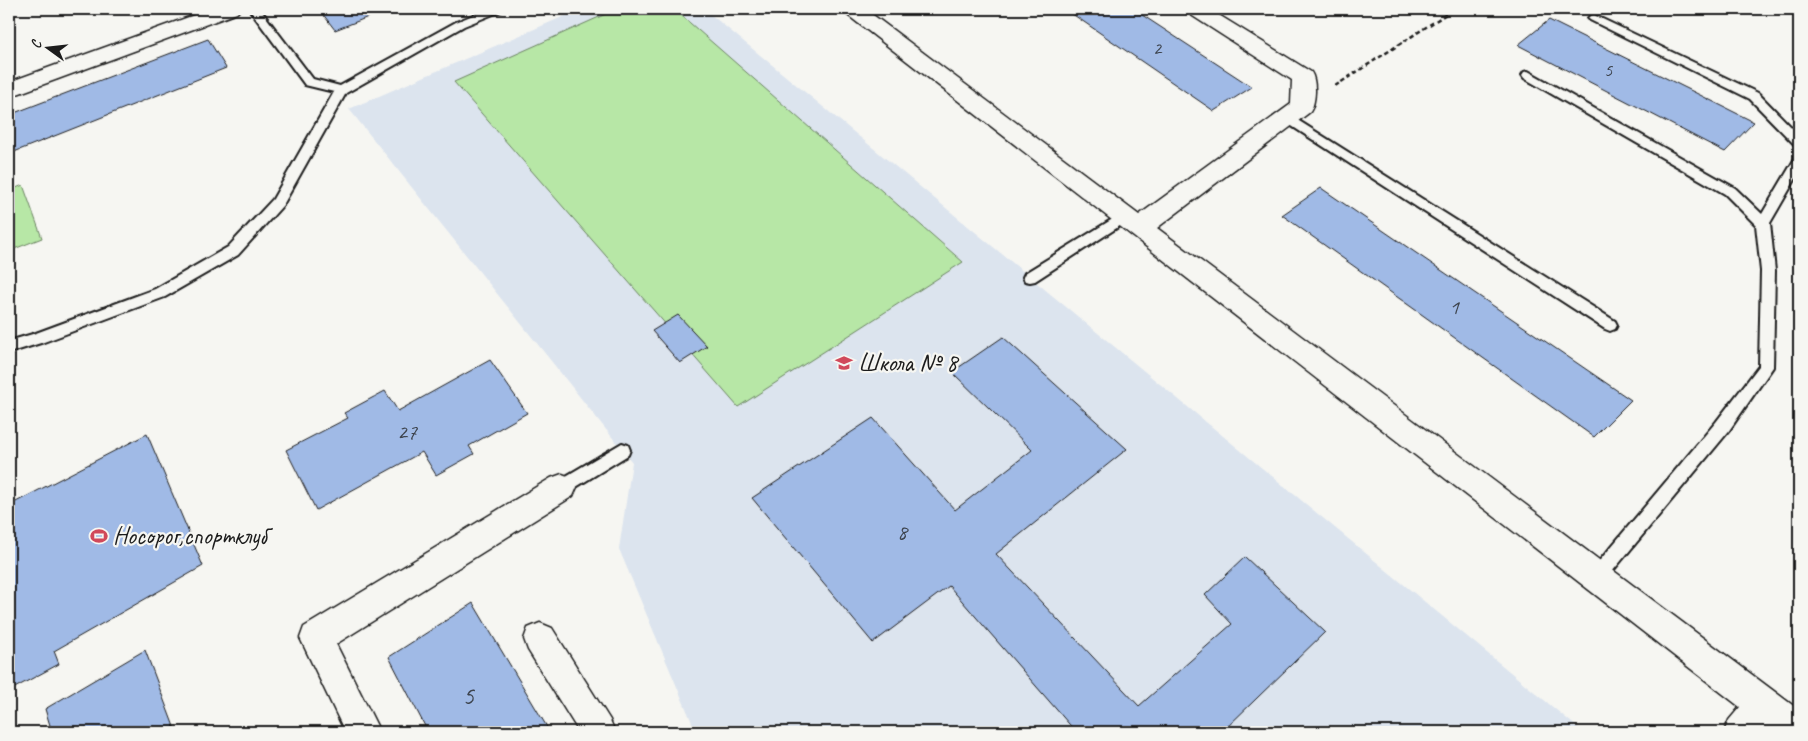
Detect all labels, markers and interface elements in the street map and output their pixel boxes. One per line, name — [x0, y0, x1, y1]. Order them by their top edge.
north arrow — [22, 22, 72, 72]
house number: 2 — [1153, 36, 1163, 60]
text: С — [27, 37, 46, 50]
house number: 5 — [1604, 58, 1614, 82]
house number: 1 — [1449, 293, 1460, 321]
place label: Школа № 8 — [858, 347, 960, 379]
school or university icon: Школа № 8 — [834, 353, 854, 373]
house number: 27 — [397, 418, 418, 446]
house number: 8 — [897, 518, 909, 546]
place label: Носорог,спортклуб — [113, 520, 273, 552]
sports icon: Носорог,спортклуб — [89, 526, 109, 546]
house number: 5 — [462, 679, 475, 712]

